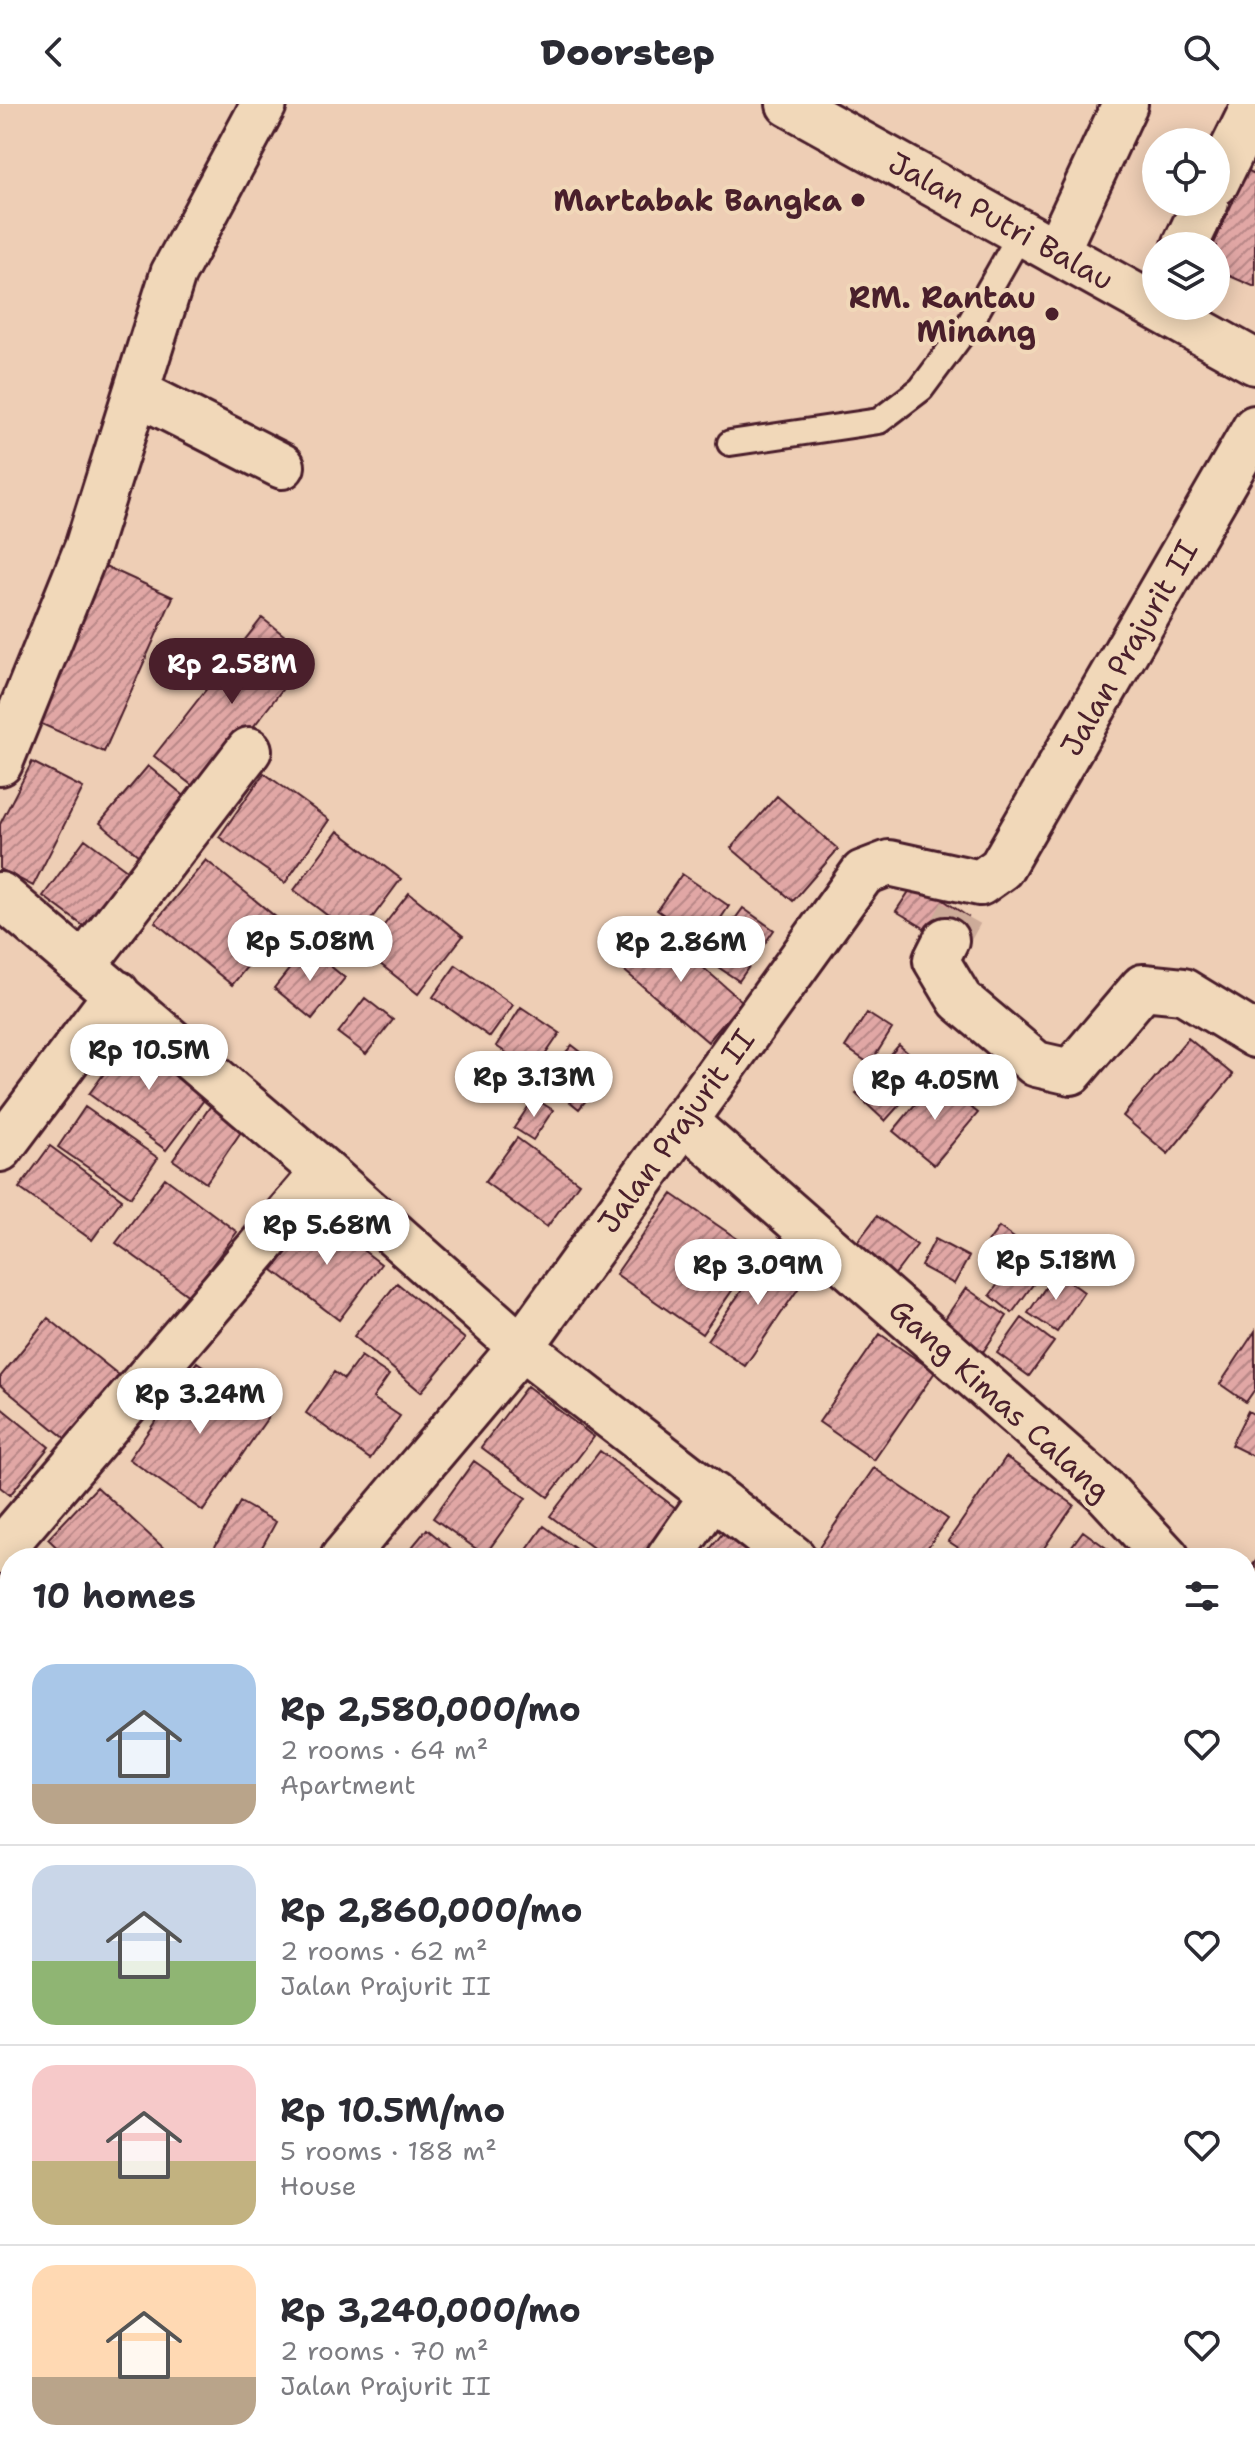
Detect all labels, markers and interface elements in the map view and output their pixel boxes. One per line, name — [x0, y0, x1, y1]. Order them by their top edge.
text: Doorstep — [540, 28, 715, 77]
icon: back — [32, 30, 76, 74]
icon: search — [1179, 30, 1223, 74]
map controls — [1142, 128, 1230, 320]
button: locate — [1142, 128, 1230, 216]
street label: Jalan Putri Balau — [881, 142, 1121, 300]
place label: Martabak Bangka — [553, 180, 843, 221]
marker: Martabak Bangka — [849, 191, 867, 209]
button: layers — [1142, 232, 1230, 320]
place label: RM. Rantau Minang — [848, 277, 1036, 352]
marker: RM. Rantau Minang — [1043, 305, 1061, 323]
street label: Jalan Prajurit II — [1050, 532, 1208, 764]
pin: Rp 2.58M — [149, 638, 315, 706]
text: Rp 2.58M — [167, 646, 297, 681]
pin: Rp 5.08M — [227, 915, 393, 983]
pin: Rp 2.86M — [598, 916, 764, 984]
text: Rp 5.08M — [246, 923, 374, 958]
text: Rp 2.86M — [615, 924, 747, 959]
street label: Jalan Prajurit II — [588, 1021, 764, 1241]
pin: Rp 10.5M — [66, 1024, 232, 1092]
text: Rp 10.5M — [88, 1032, 210, 1067]
pin: Rp 3.13M — [451, 1051, 617, 1119]
pin: Rp 4.05M — [852, 1054, 1018, 1122]
text: Rp 3.13M — [473, 1059, 595, 1094]
text: Rp 4.05M — [871, 1062, 999, 1097]
pin: Rp 5.68M — [244, 1199, 410, 1267]
text: Rp 5.68M — [263, 1207, 391, 1242]
pin: Rp 5.18M — [973, 1234, 1139, 1302]
pin: Rp 3.09M — [675, 1239, 841, 1307]
text: Rp 5.18M — [996, 1242, 1116, 1277]
text: Rp 3.09M — [693, 1247, 823, 1282]
street label: Gang Kimas Calang — [880, 1289, 1120, 1511]
pin: Rp 3.24M — [117, 1368, 283, 1436]
text: Rp 3.24M — [135, 1376, 265, 1411]
text: 10 homes — [32, 1573, 196, 1619]
icon: filters — [1180, 1574, 1224, 1618]
text: Rp 2,580,000/mo — [280, 1686, 581, 1732]
icon: home — [96, 1696, 192, 1792]
icon: heart — [1180, 1722, 1224, 1766]
text: 2 rooms · 64 m² — [280, 1732, 488, 1767]
text: Apartment — [280, 1767, 416, 1802]
text: Rp 2,860,000/mo — [280, 1887, 583, 1933]
icon: home — [96, 1897, 192, 1993]
icon: heart — [1180, 1923, 1224, 1967]
text: 2 rooms · 62 m² — [280, 1933, 488, 1968]
text: Jalan Prajurit II — [280, 1968, 491, 2003]
text: Rp 10.5M/mo — [280, 2087, 505, 2133]
icon: home — [96, 2097, 192, 2193]
icon: heart — [1180, 2123, 1224, 2167]
text: 5 rooms · 188 m² — [280, 2133, 497, 2168]
text: House — [280, 2168, 356, 2203]
text: Rp 3,240,000/mo — [280, 2287, 581, 2333]
icon: home — [96, 2297, 192, 2393]
icon: heart — [1180, 2323, 1224, 2367]
text: 2 rooms · 70 m² — [280, 2333, 489, 2368]
text: Jalan Prajurit II — [280, 2368, 491, 2403]

